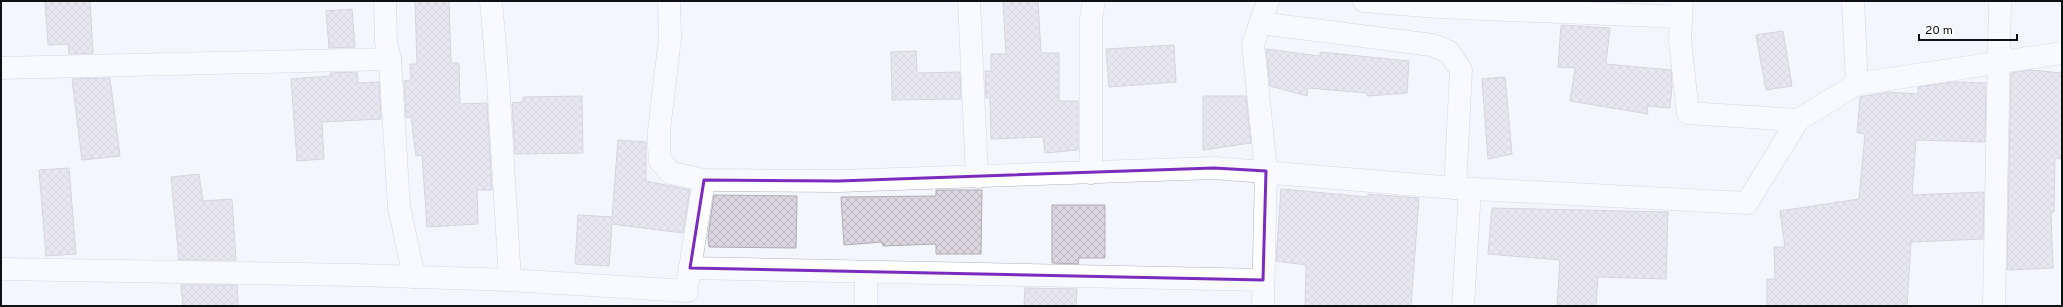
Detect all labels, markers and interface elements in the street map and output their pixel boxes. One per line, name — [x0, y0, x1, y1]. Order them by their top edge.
scale bar — [1919, 16, 2017, 42]
text: 20 m — [1925, 23, 1953, 39]

